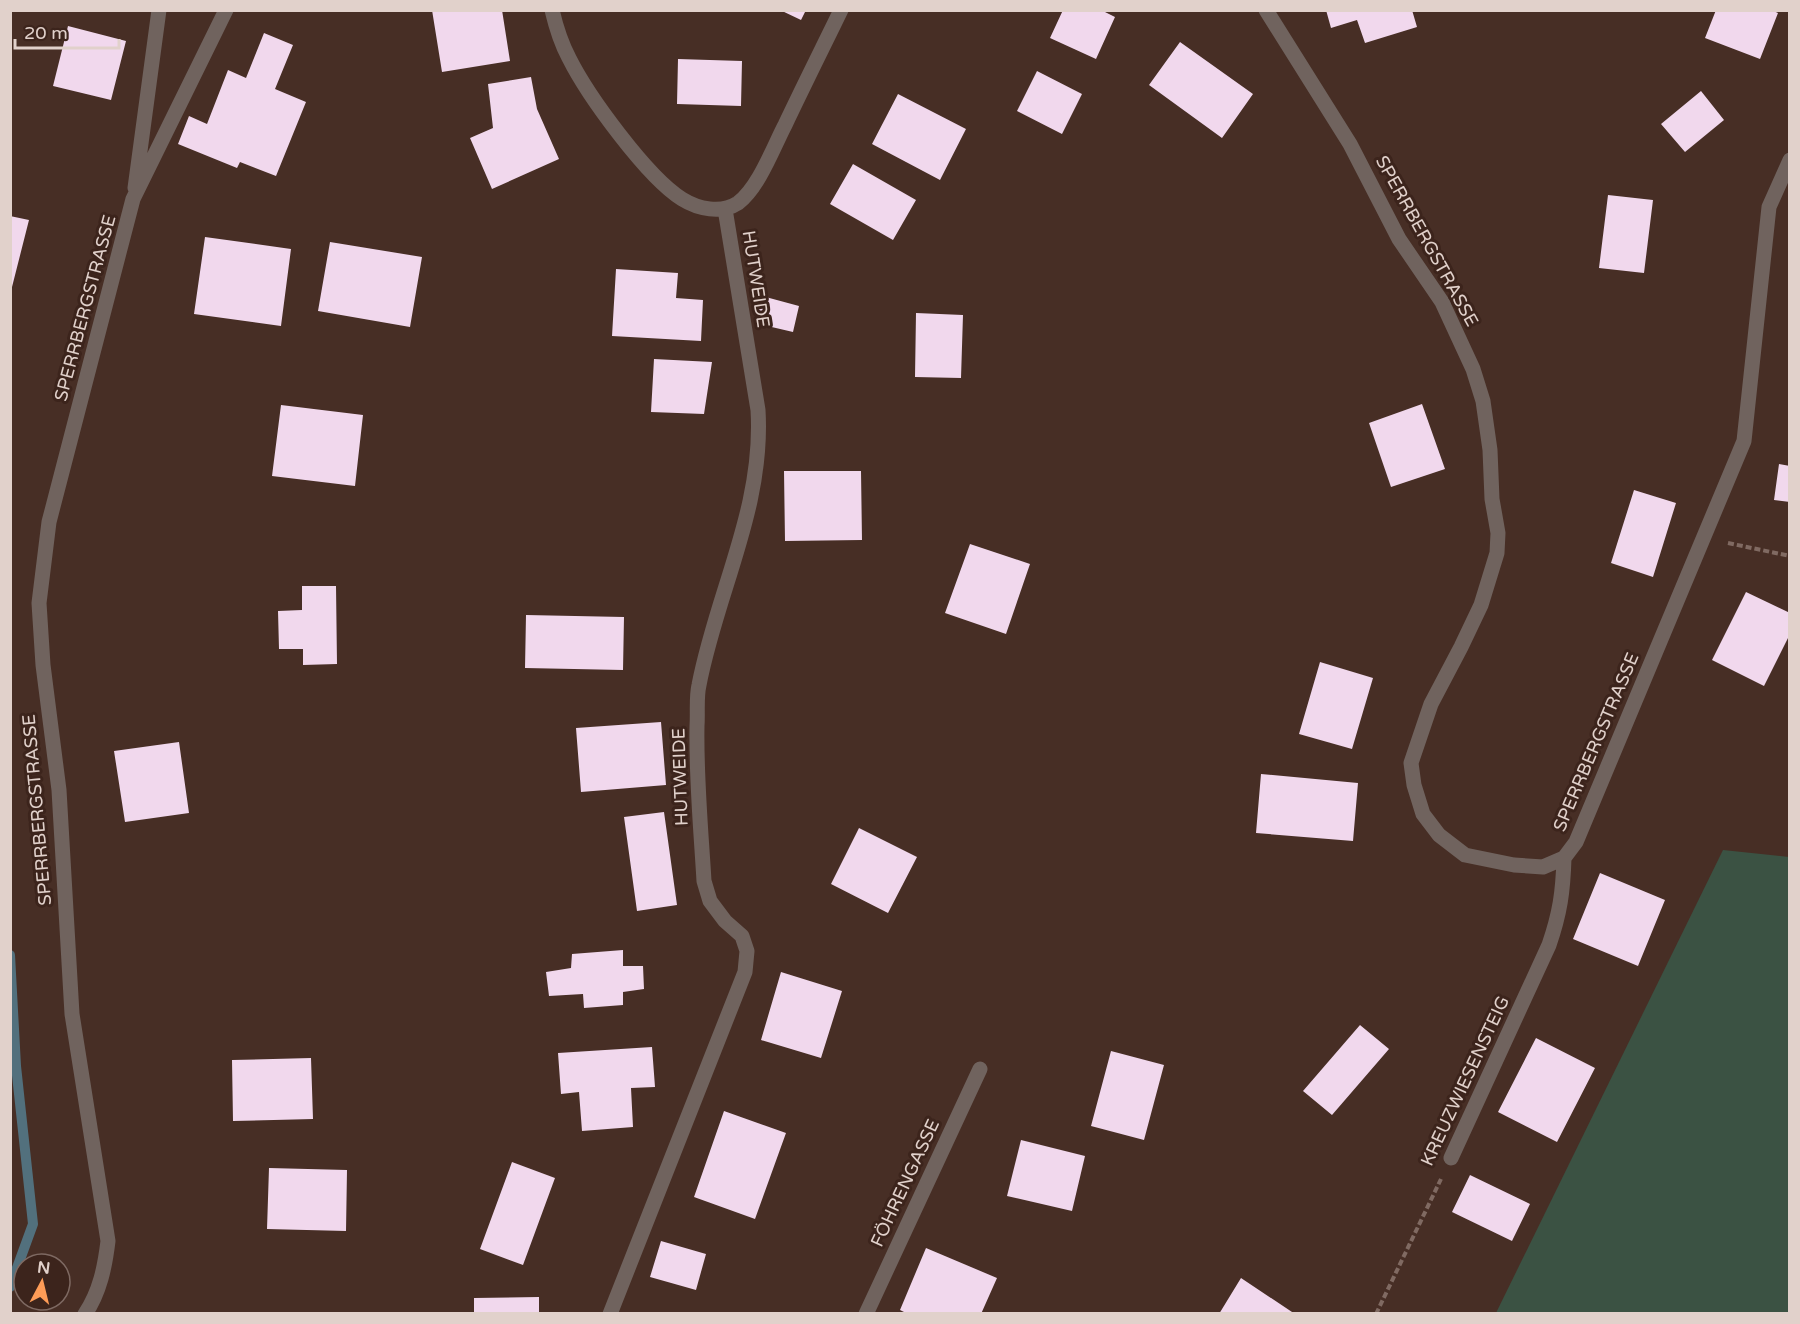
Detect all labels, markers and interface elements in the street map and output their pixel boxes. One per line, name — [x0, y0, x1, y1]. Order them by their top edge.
scale bar — [15, 12, 118, 50]
text: 20 m — [24, 22, 68, 44]
street label: SPERRBERGSTRASSE — [1371, 152, 1483, 330]
street label: SPERRBERGSTRASSE — [50, 212, 120, 404]
street label: HUTWEIDE — [737, 229, 775, 329]
street label: SPERRBERGSTRASSE — [1548, 649, 1644, 835]
street label: SPERRBERGSTRASSE — [18, 713, 56, 907]
street label: HUTWEIDE — [667, 728, 693, 826]
street label: KREUZWIESENSTEIG — [1416, 993, 1514, 1169]
street label: FÖHRENGASSE — [866, 1116, 944, 1250]
north arrow — [12, 1252, 72, 1312]
text: N — [36, 1257, 51, 1279]

